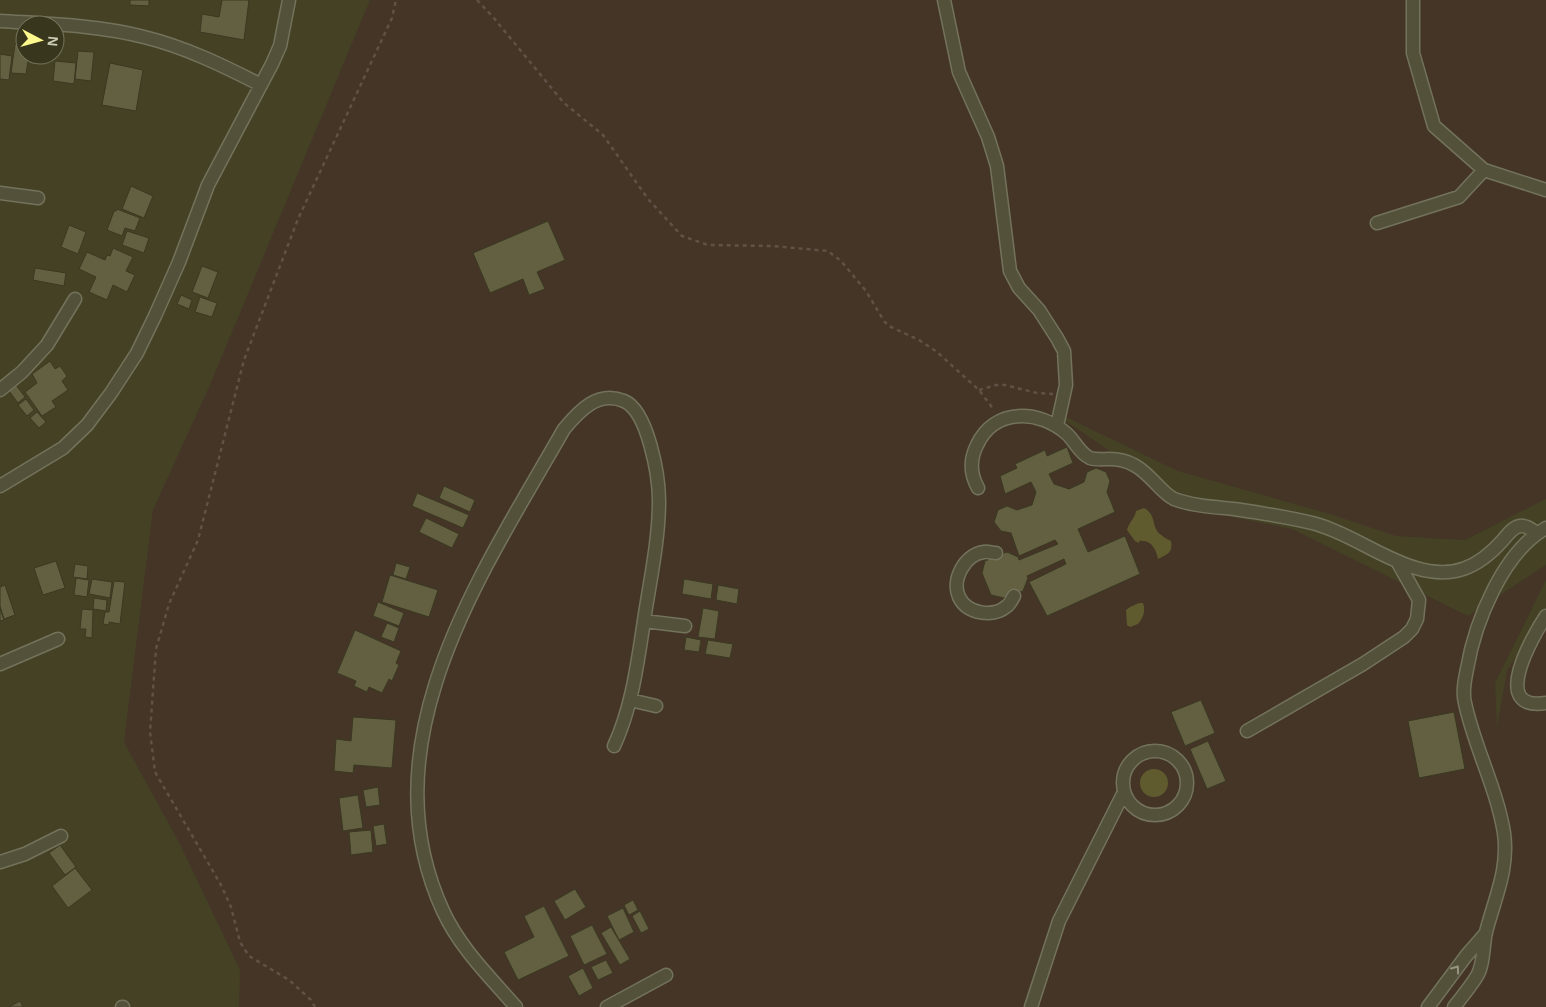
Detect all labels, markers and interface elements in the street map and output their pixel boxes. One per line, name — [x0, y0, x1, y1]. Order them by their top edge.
north arrow — [15, 15, 65, 65]
text: N — [44, 35, 61, 47]
one-way arrow — [1450, 965, 1459, 975]

